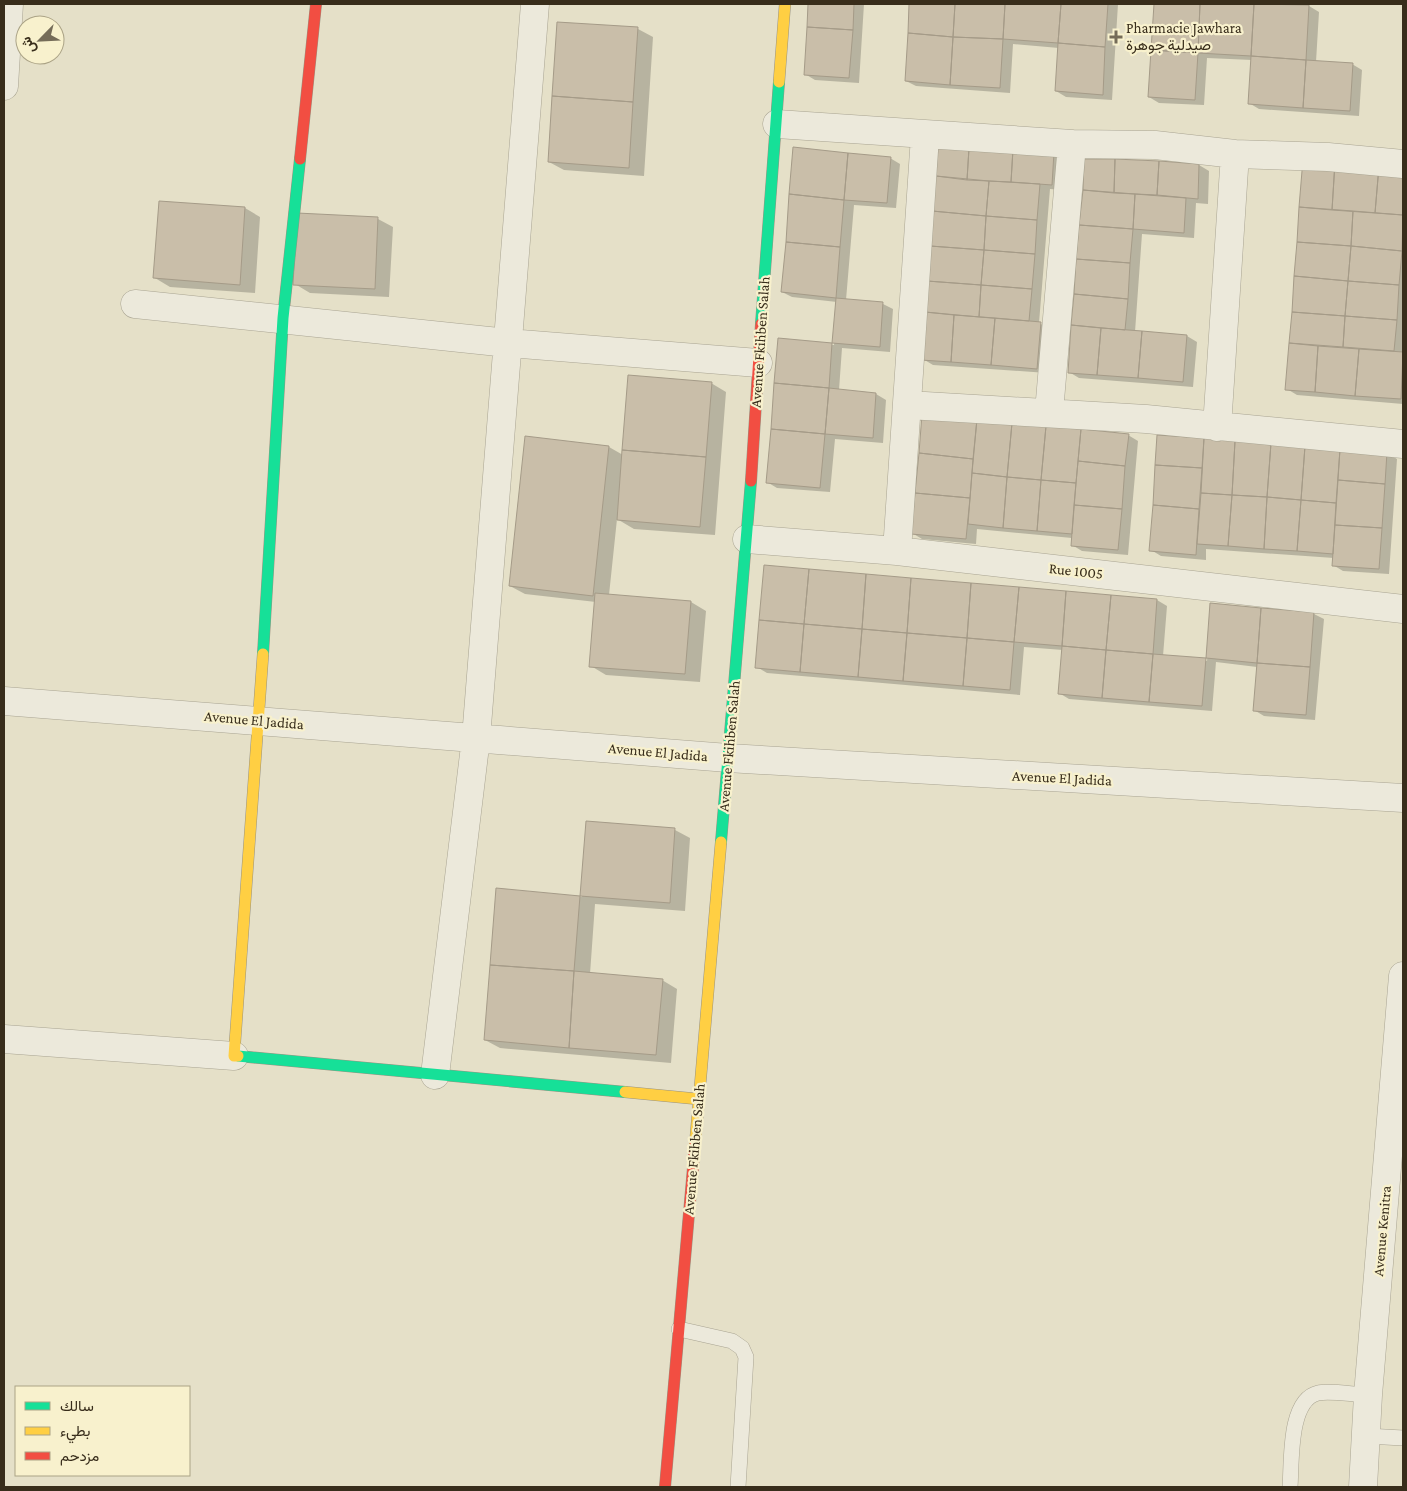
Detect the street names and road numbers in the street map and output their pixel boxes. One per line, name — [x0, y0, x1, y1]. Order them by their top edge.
street label: Avenue Fkihben Salah — [747, 276, 773, 408]
street label: Rue 1005 — [1048, 560, 1104, 582]
street label: Avenue Fkihben Salah — [715, 680, 743, 812]
street label: Avenue El Jadida — [203, 708, 305, 733]
street label: Avenue El Jadida — [607, 740, 709, 765]
street label: Avenue El Jadida — [1012, 767, 1112, 790]
street label: Avenue Fkihben Salah — [680, 1083, 708, 1215]
street label: Avenue Kenitra — [1370, 1185, 1394, 1277]

